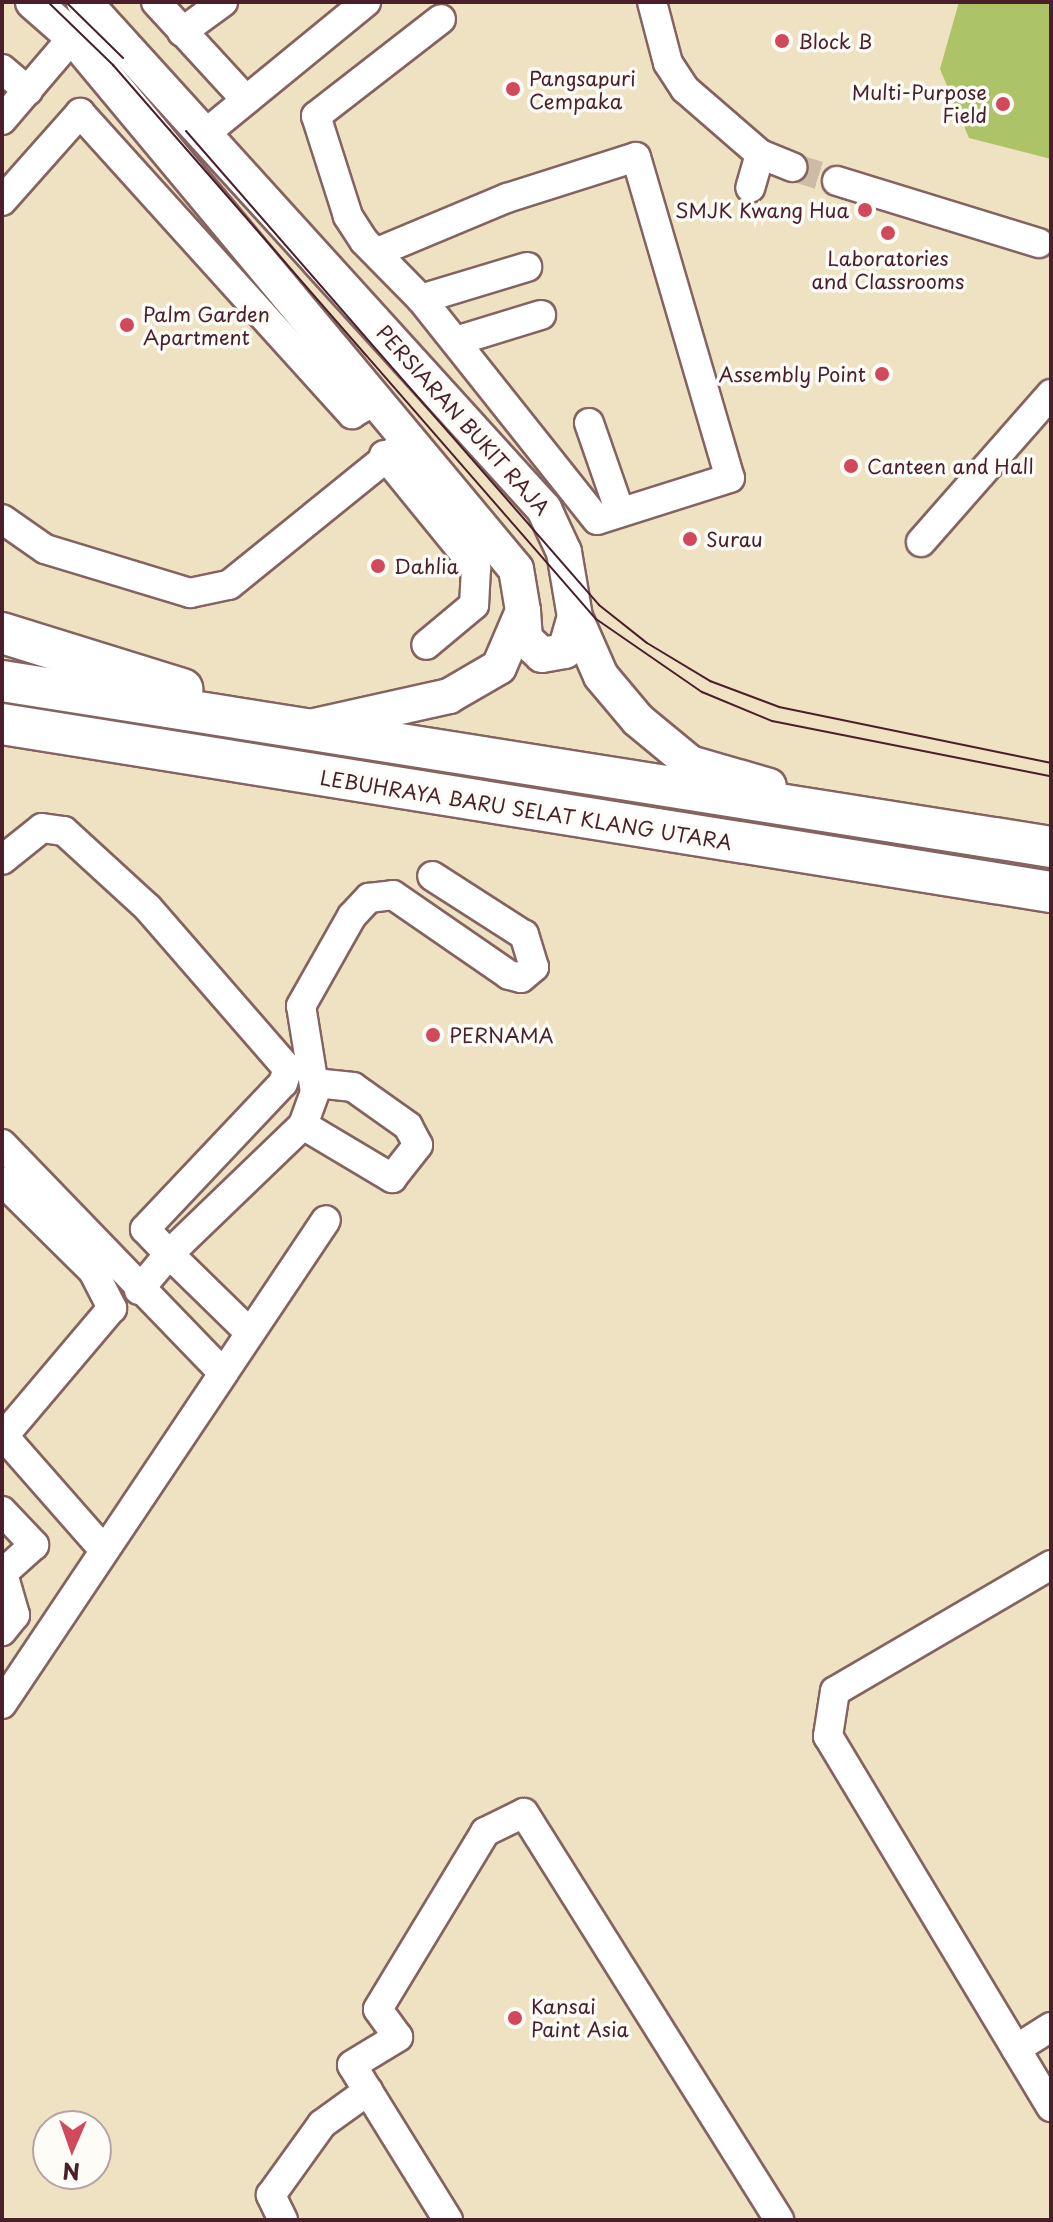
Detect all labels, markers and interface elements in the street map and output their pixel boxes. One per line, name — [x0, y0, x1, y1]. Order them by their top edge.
place label: Block B — [798, 29, 870, 53]
marker: Block B — [773, 32, 791, 50]
place label: Pangsapuri Cempaka — [529, 66, 636, 113]
marker: Pangsapuri Cempaka — [504, 80, 522, 98]
place label: Multi-Purpose Field — [852, 80, 987, 127]
marker: Multi-Purpose Field — [994, 95, 1012, 113]
place label: SMJK Kwang Hua — [674, 198, 849, 222]
marker: SMJK Kwang Hua — [856, 201, 874, 219]
marker: Laboratories and Classrooms — [879, 224, 897, 242]
place label: Laboratories and Classrooms — [811, 246, 965, 293]
place label: Palm Garden Apartment — [143, 302, 268, 349]
marker: Palm Garden Apartment — [118, 316, 136, 334]
street label: PERSIARAN BUKIT RAJA — [370, 319, 556, 521]
place label: Assembly Point — [719, 362, 866, 386]
marker: Assembly Point — [873, 365, 891, 383]
place label: Canteen and Hall — [867, 454, 1036, 478]
marker: Canteen and Hall — [842, 457, 860, 475]
place label: Surau — [706, 527, 763, 551]
marker: Surau — [681, 530, 699, 548]
place label: Dahlia — [394, 554, 459, 578]
marker: Dahlia — [369, 557, 387, 575]
street label: LEBUHRAYA BARU SELAT KLANG UTARA — [317, 765, 735, 855]
place label: PERNAMA — [449, 1023, 554, 1047]
marker: PERNAMA — [424, 1026, 442, 1044]
place label: Kansai Paint Asia — [531, 1994, 629, 2041]
marker: Kansai Paint Asia — [506, 2009, 524, 2027]
north arrow — [32, 2110, 112, 2190]
text: N — [62, 2156, 81, 2189]

